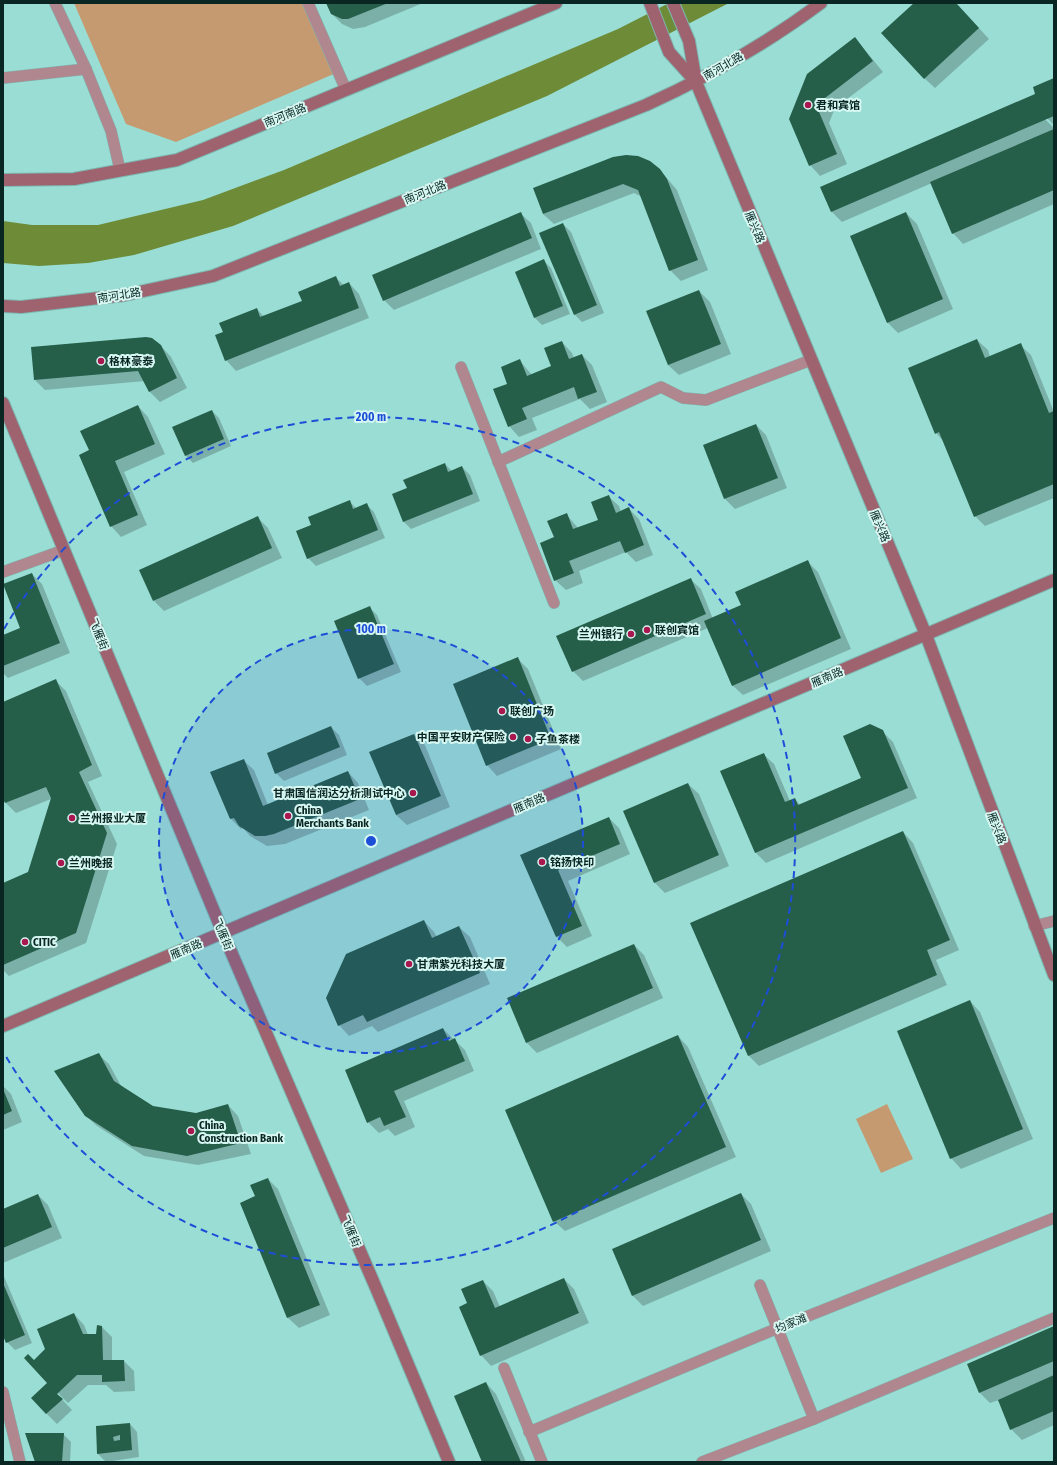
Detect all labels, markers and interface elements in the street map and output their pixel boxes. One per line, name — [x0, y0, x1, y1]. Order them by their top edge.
street label: 南河北路 — [701, 50, 746, 83]
place label: 君和宾馆 — [816, 99, 860, 112]
marker: 君和宾馆 — [803, 100, 813, 110]
street label: 南河南路 — [262, 101, 308, 130]
street label: 南河北路 — [402, 178, 448, 207]
street label: 雁兴路 — [742, 209, 767, 245]
street label: 南河北路 — [96, 286, 142, 305]
place label: 格林豪泰 — [109, 355, 154, 368]
marker: 格林豪泰 — [96, 356, 106, 366]
text: 200 m — [355, 410, 386, 424]
street label: 雁兴路 — [867, 508, 892, 544]
street label: 飞雁街 — [86, 616, 111, 652]
text: 100 m — [356, 622, 386, 636]
place label: 联创宾馆 — [655, 624, 699, 637]
marker: 联创宾馆 — [642, 625, 652, 635]
place label: 兰州银行 — [579, 628, 623, 641]
marker: 兰州银行 — [626, 629, 636, 639]
street label: 雁南路 — [809, 665, 845, 690]
place label: 联创广场 — [510, 705, 554, 718]
marker: 联创广场 — [497, 706, 507, 716]
place label: 中国平安财产保险 — [417, 731, 505, 744]
marker: 中国平安财产保险 — [508, 732, 518, 742]
place label: 子鱼茶楼 — [536, 733, 580, 746]
marker: 子鱼茶楼 — [523, 734, 533, 744]
place label: 甘肃国信润达分析测试中心 — [273, 787, 405, 800]
marker: 甘肃国信润达分析测试中心 — [408, 788, 418, 798]
street label: 雁南路 — [511, 791, 547, 816]
place label: China Merchants Bank — [296, 804, 369, 830]
street label: 雁兴路 — [985, 810, 1009, 846]
marker: China Merchants Bank — [283, 811, 293, 821]
place label: 兰州报业大厦 — [80, 812, 146, 825]
marker: 兰州报业大厦 — [67, 813, 77, 823]
centre of rings — [364, 834, 378, 848]
place label: 铭扬快印 — [550, 856, 594, 869]
place label: 兰州晚报 — [69, 857, 113, 870]
marker: 铭扬快印 — [537, 857, 547, 867]
marker: 兰州晚报 — [56, 858, 66, 868]
street label: 飞雁街 — [210, 916, 235, 952]
place label: CITIC — [33, 936, 56, 949]
marker: CITIC — [20, 937, 30, 947]
street label: 雁南路 — [168, 937, 204, 962]
place label: 甘肃紫光科技大厦 — [417, 958, 505, 971]
marker: 甘肃紫光科技大厦 — [404, 959, 414, 969]
place label: China Construction Bank — [199, 1119, 283, 1145]
marker: China Construction Bank — [186, 1126, 196, 1136]
street label: 飞雁街 — [338, 1213, 363, 1249]
street label: 均家滩 — [773, 1311, 809, 1336]

